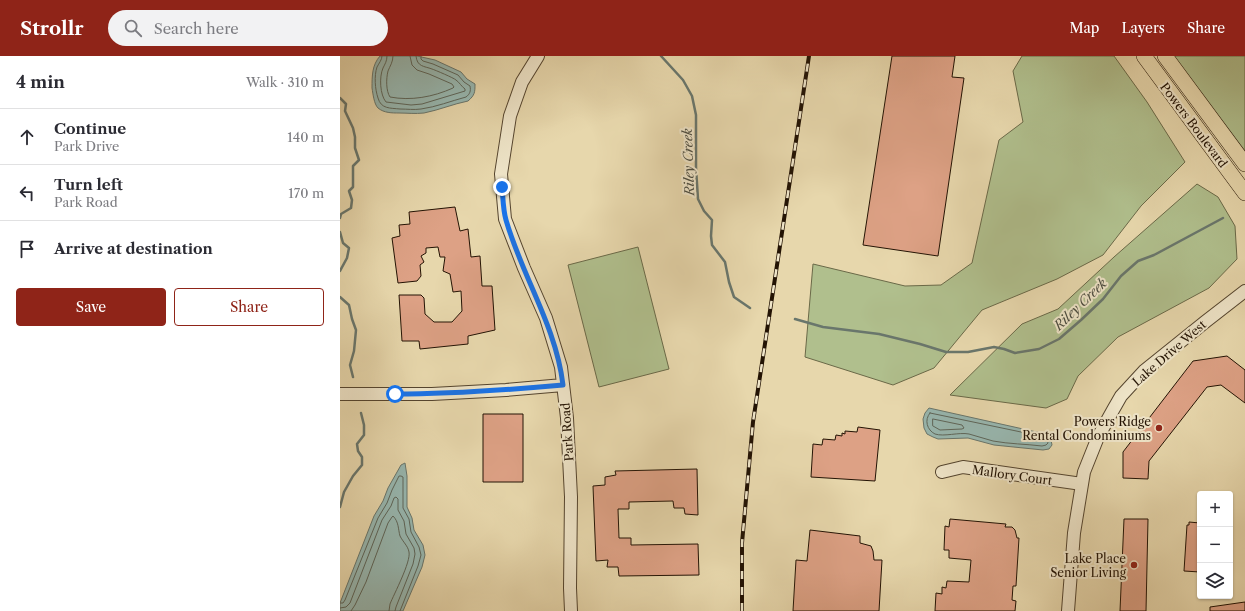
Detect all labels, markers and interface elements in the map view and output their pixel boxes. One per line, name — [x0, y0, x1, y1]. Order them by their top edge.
search box — [108, 10, 388, 46]
text: Strollr — [20, 17, 84, 40]
icon: search — [122, 17, 144, 39]
text: Search here — [154, 19, 239, 38]
text: Map — [1069, 19, 1099, 37]
text: Layers — [1121, 19, 1165, 37]
text: Share — [1187, 19, 1225, 37]
text: 4 min — [16, 72, 65, 92]
text: Walk · 310 m — [246, 74, 324, 90]
street label: Powers Boulevard — [1157, 80, 1231, 171]
text: Continue — [54, 119, 126, 138]
icon: ahead — [16, 126, 38, 148]
water label: Riley Creek — [679, 128, 697, 197]
text: 140 m — [287, 129, 324, 145]
text: Park Drive — [54, 138, 119, 154]
text: Turn left — [54, 175, 123, 194]
route end — [493, 178, 511, 196]
icon: left — [16, 182, 38, 204]
text: 170 m — [288, 185, 324, 201]
text: Park Road — [54, 194, 118, 210]
icon: arrive — [16, 238, 38, 260]
text: Arrive at destination — [54, 239, 213, 258]
water label: Riley Creek — [1050, 275, 1110, 334]
button: Save — [16, 288, 166, 326]
button: Share — [174, 288, 324, 326]
street label: Lake Drive West — [1129, 316, 1209, 389]
route start — [386, 385, 404, 403]
street label: Park Road — [557, 402, 577, 462]
place label: Powers Ridge Rental Condominiums — [1022, 414, 1151, 443]
marker: Powers Ridge Rental Condominiums — [1154, 423, 1164, 433]
street label: Mallory Court — [971, 462, 1054, 488]
map controls — [1197, 491, 1233, 599]
button: + — [1197, 491, 1233, 527]
button: − — [1197, 527, 1233, 563]
place label: Lake Place Senior Living — [1050, 551, 1127, 580]
marker: Lake Place Senior Living — [1129, 560, 1139, 570]
button: layers — [1197, 563, 1233, 599]

